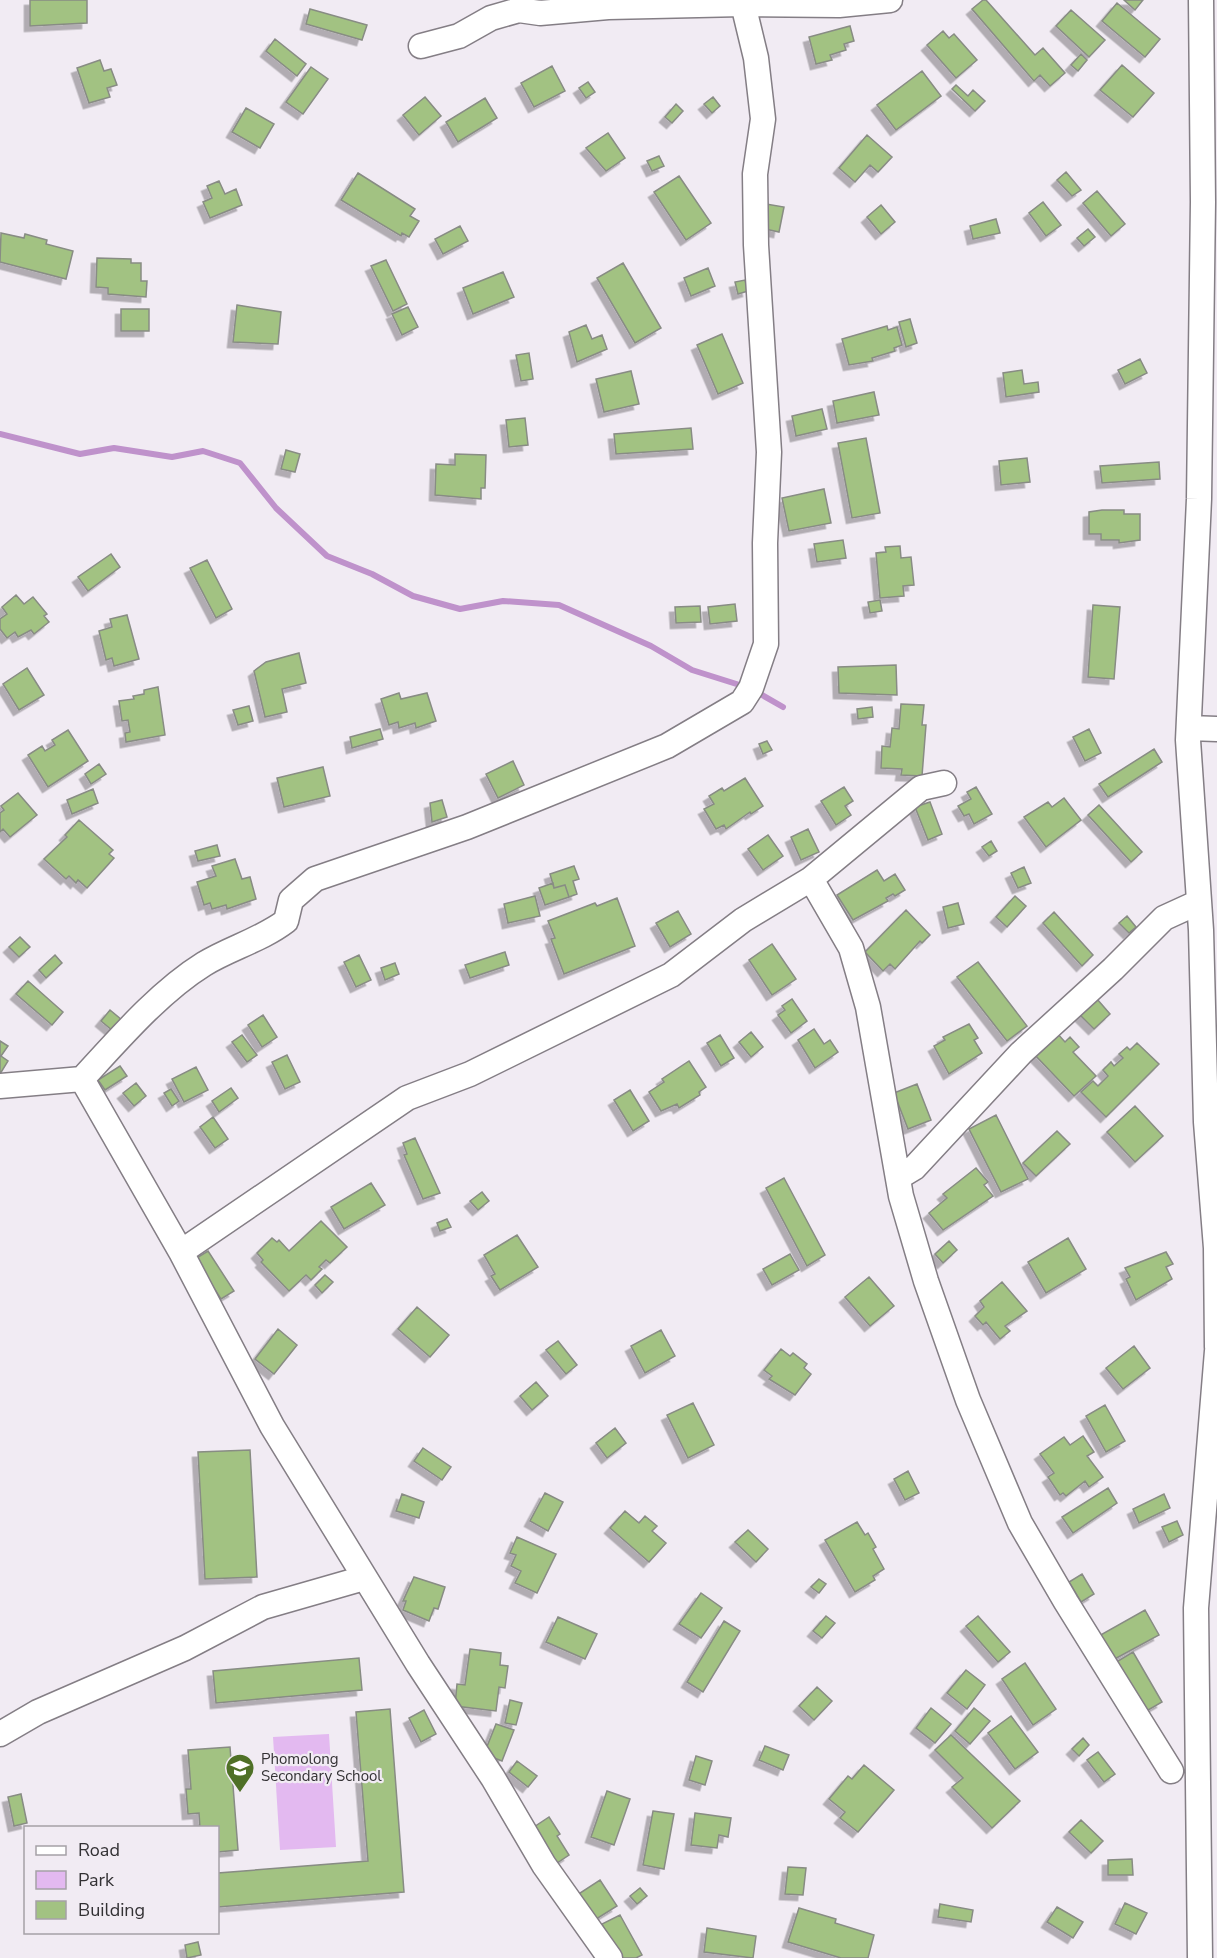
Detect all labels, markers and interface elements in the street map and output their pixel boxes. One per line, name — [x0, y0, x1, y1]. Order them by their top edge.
place label: Phomolong Secondary School — [261, 1749, 382, 1786]
school or university icon: Phomolong Secondary School — [224, 1752, 256, 1794]
legend — [24, 1826, 219, 1934]
text: Road — [78, 1838, 120, 1862]
text: Park — [78, 1868, 115, 1892]
text: Building — [78, 1898, 145, 1922]

